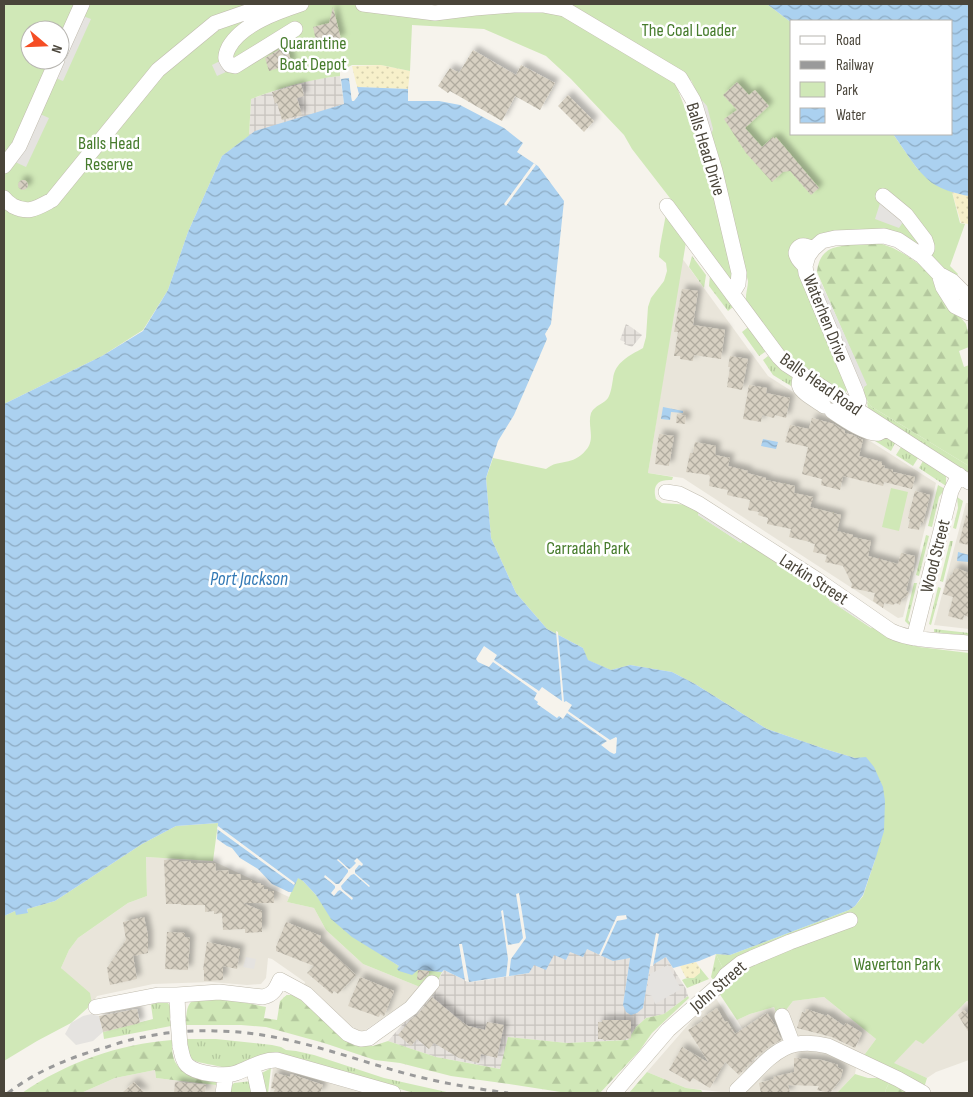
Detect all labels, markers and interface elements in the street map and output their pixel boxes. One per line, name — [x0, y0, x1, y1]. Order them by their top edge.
north arrow — [20, 20, 70, 70]
park label: The Coal Loader — [642, 20, 736, 41]
legend — [790, 20, 953, 135]
text: Road — [836, 31, 861, 50]
park label: Quarantine Boat Depot — [279, 33, 347, 75]
text: N — [48, 43, 66, 55]
text: Railway — [836, 56, 874, 75]
text: Park — [836, 81, 858, 100]
street label: Balls Head Drive — [681, 100, 730, 198]
text: Water — [836, 106, 867, 125]
park label: Balls Head Reserve — [78, 133, 140, 175]
street label: Waterhen Drive — [798, 271, 853, 365]
street label: Balls Head Road — [776, 349, 866, 420]
street label: Wood Street — [916, 517, 955, 595]
park label: Carradah Park — [546, 538, 630, 559]
street label: Larkin Street — [775, 550, 852, 610]
water label: Port Jackson — [210, 568, 288, 591]
park label: Waverton Park — [853, 954, 941, 975]
street label: John Street — [685, 956, 751, 1017]

